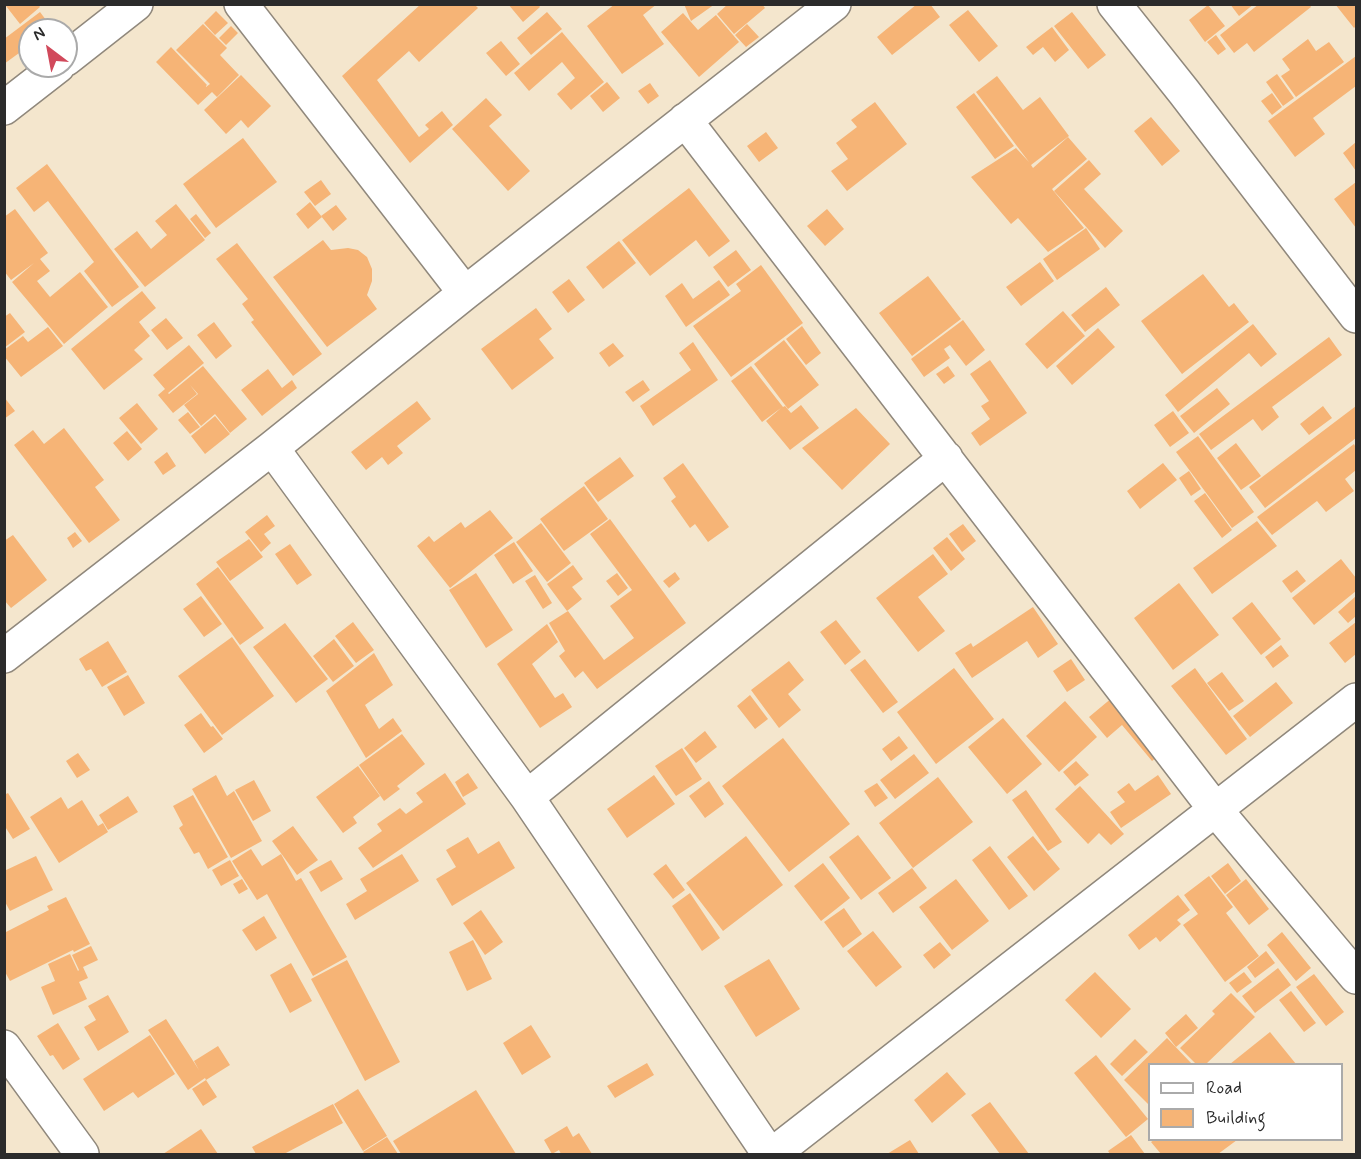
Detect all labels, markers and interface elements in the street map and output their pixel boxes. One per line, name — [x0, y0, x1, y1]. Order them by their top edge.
north arrow — [18, 18, 78, 78]
text: N — [29, 22, 49, 46]
legend — [1148, 1063, 1343, 1141]
text: Road — [1206, 1076, 1242, 1100]
text: Building — [1206, 1106, 1266, 1130]

